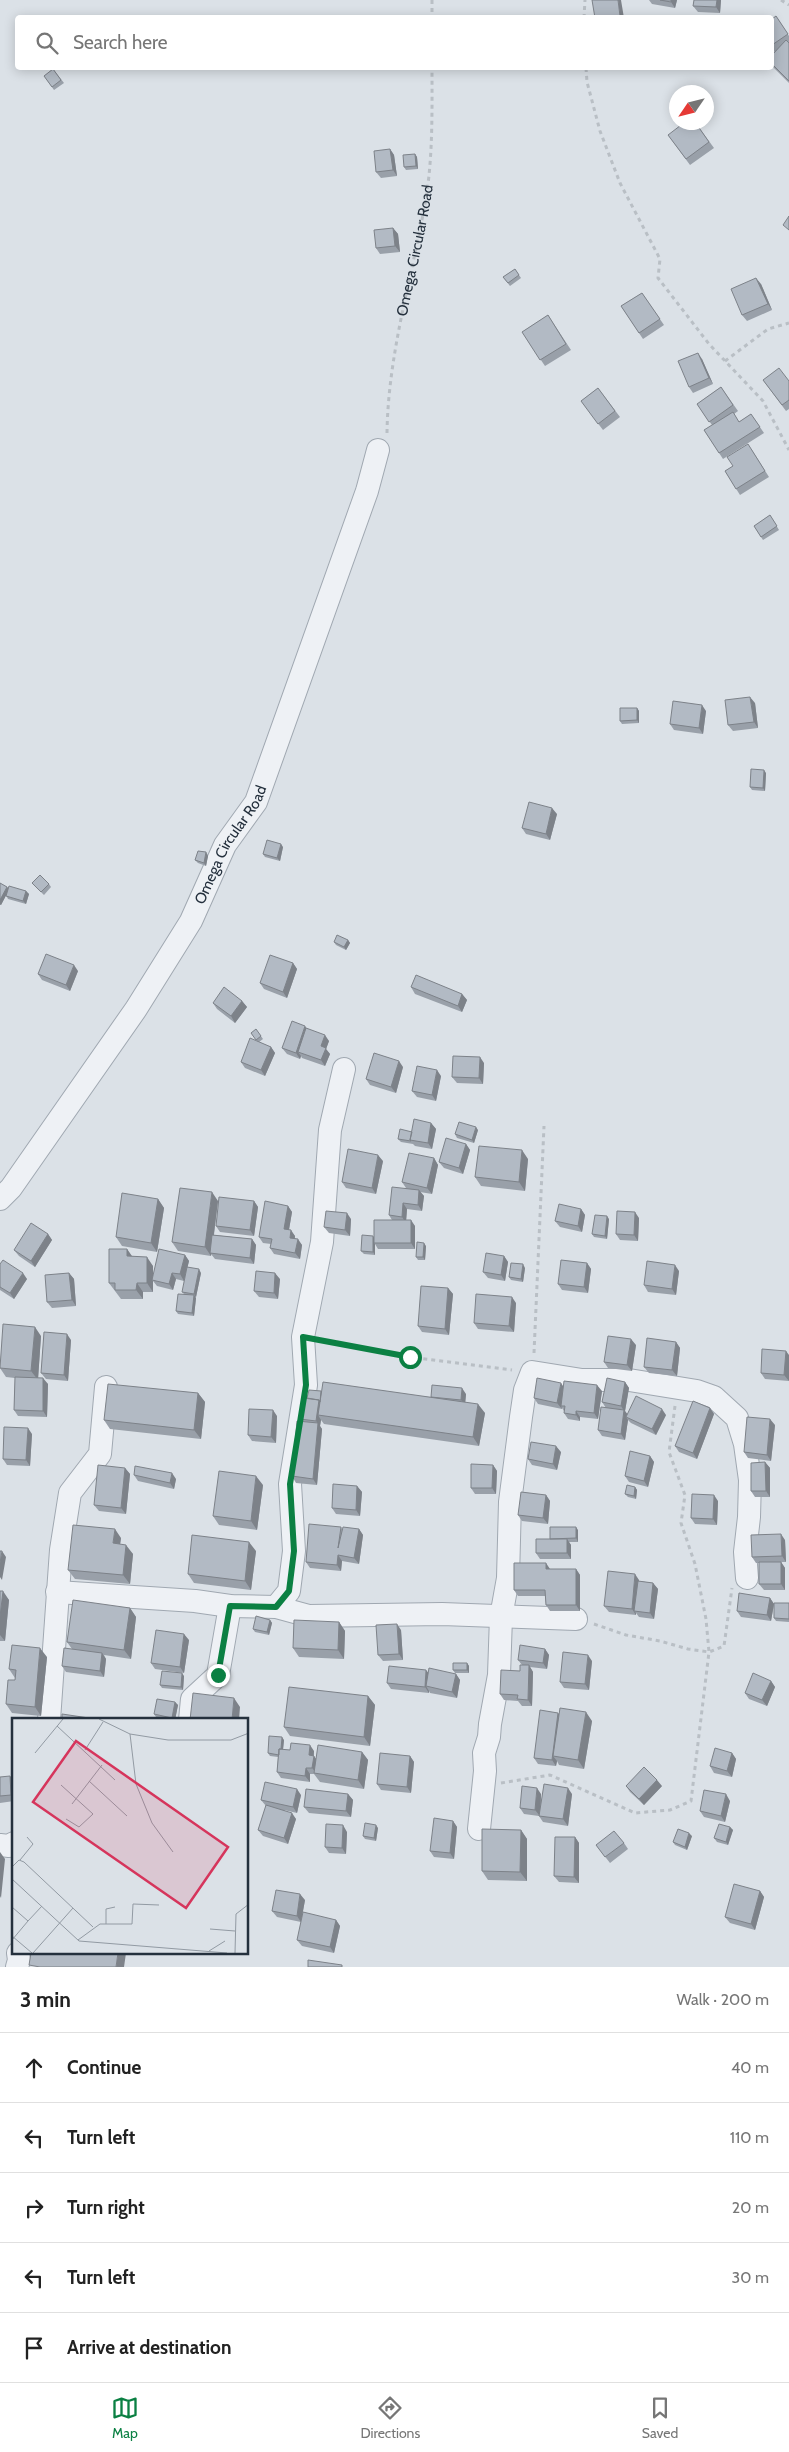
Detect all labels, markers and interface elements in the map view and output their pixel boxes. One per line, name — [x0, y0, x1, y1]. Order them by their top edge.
search box — [15, 15, 774, 70]
icon: search — [33, 29, 61, 57]
text: Search here — [73, 31, 167, 54]
north arrow — [669, 85, 714, 130]
street label: Omega Circular Road — [393, 184, 437, 318]
street label: Omega Circular Road — [191, 783, 270, 907]
route start — [399, 1346, 422, 1369]
route end — [207, 1664, 230, 1687]
inset map — [12, 1718, 249, 1954]
text: 3 min — [20, 1987, 71, 2012]
text: Walk · 200 m — [677, 1990, 769, 2009]
icon: ahead — [20, 2054, 48, 2082]
text: Continue — [67, 2056, 141, 2079]
text: 40 m — [731, 2058, 769, 2077]
icon: left — [20, 2124, 48, 2152]
text: Turn left — [67, 2126, 135, 2149]
text: 110 m — [730, 2128, 769, 2147]
icon: right — [20, 2194, 48, 2222]
text: Turn right — [67, 2196, 145, 2219]
text: 20 m — [732, 2198, 769, 2217]
icon: left — [20, 2264, 48, 2292]
text: Turn left — [67, 2266, 135, 2289]
text: 30 m — [732, 2268, 769, 2287]
icon: arrive — [20, 2334, 48, 2362]
text: Arrive at destination — [67, 2336, 231, 2359]
tab: Map — [111, 2394, 139, 2442]
tab: Directions — [360, 2394, 420, 2442]
tab: Saved — [642, 2394, 678, 2442]

